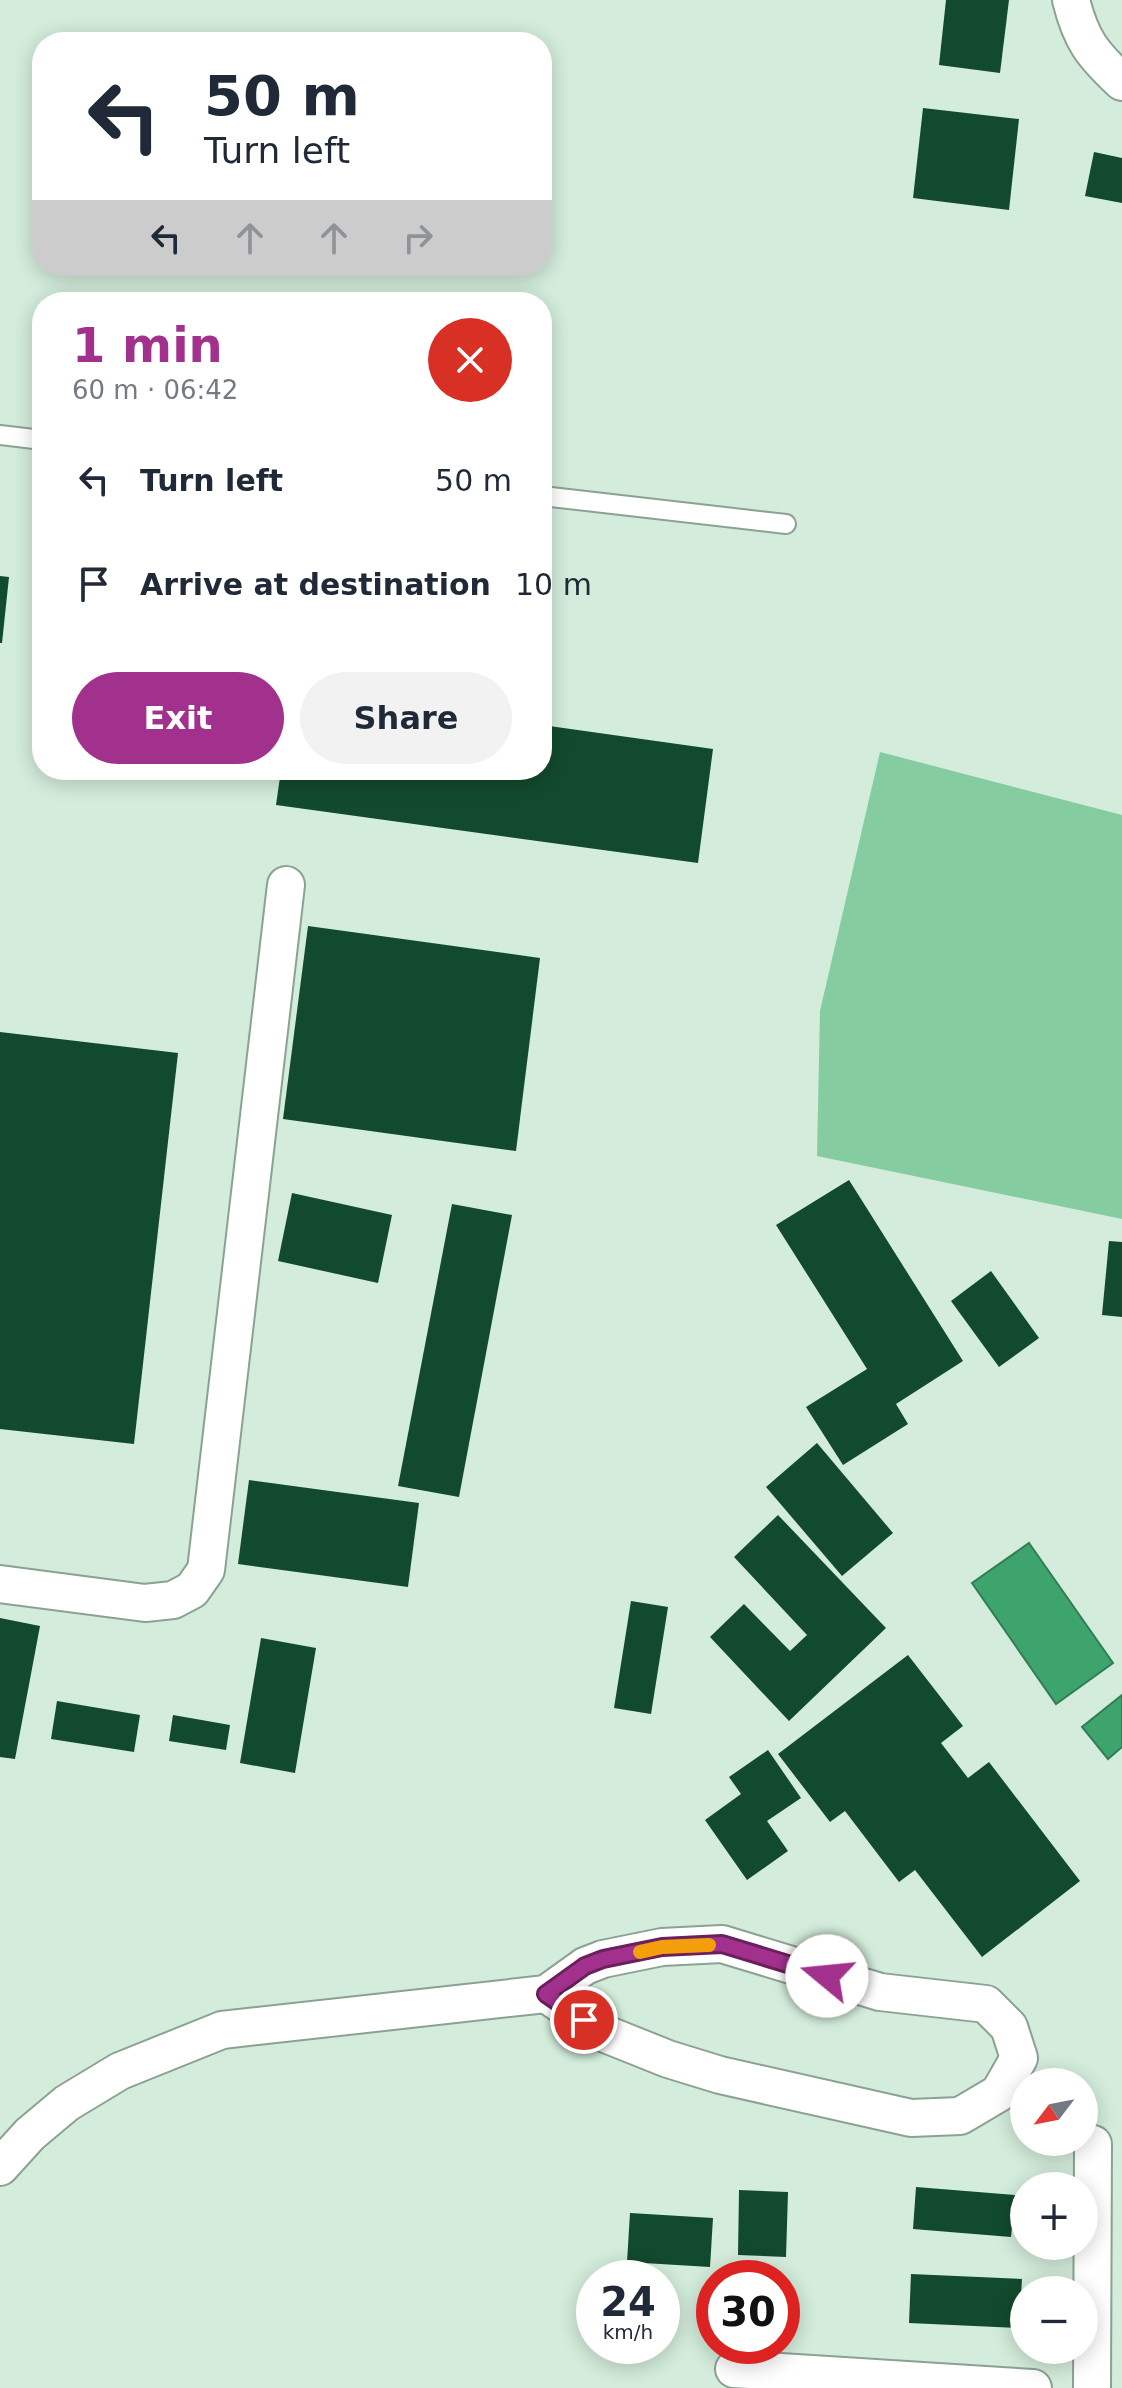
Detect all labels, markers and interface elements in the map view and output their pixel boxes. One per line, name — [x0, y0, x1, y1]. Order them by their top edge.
text: 50 m — [204, 63, 360, 128]
icon: left — [72, 64, 176, 168]
text: Turn left — [204, 130, 350, 171]
icon: left — [144, 216, 188, 260]
icon: ahead — [228, 216, 272, 260]
icon: ahead — [312, 216, 356, 260]
icon: right — [396, 216, 440, 260]
text: 1 min — [72, 317, 223, 373]
button: close — [428, 318, 512, 402]
text: 60 m · 06:42 — [72, 375, 238, 405]
icon: left — [72, 458, 116, 502]
text: Turn left — [140, 463, 283, 498]
text: 50 m — [435, 463, 512, 498]
icon: arrive — [72, 562, 116, 606]
text: Arrive at destination — [140, 567, 491, 602]
text: 10 m — [515, 567, 592, 602]
button: Exit — [72, 672, 284, 764]
button: Share — [300, 672, 512, 764]
position arrow — [785, 1934, 869, 2018]
pin — [550, 1986, 618, 2054]
icon: arrive — [562, 1998, 606, 2042]
north arrow — [1010, 2068, 1098, 2156]
map controls — [1010, 2068, 1098, 2364]
button: + — [1010, 2172, 1098, 2260]
speed limit sign: 30 — [696, 2260, 800, 2364]
button: − — [1010, 2276, 1098, 2364]
text: 24 — [600, 2279, 656, 2325]
text: km/h — [603, 2320, 653, 2344]

